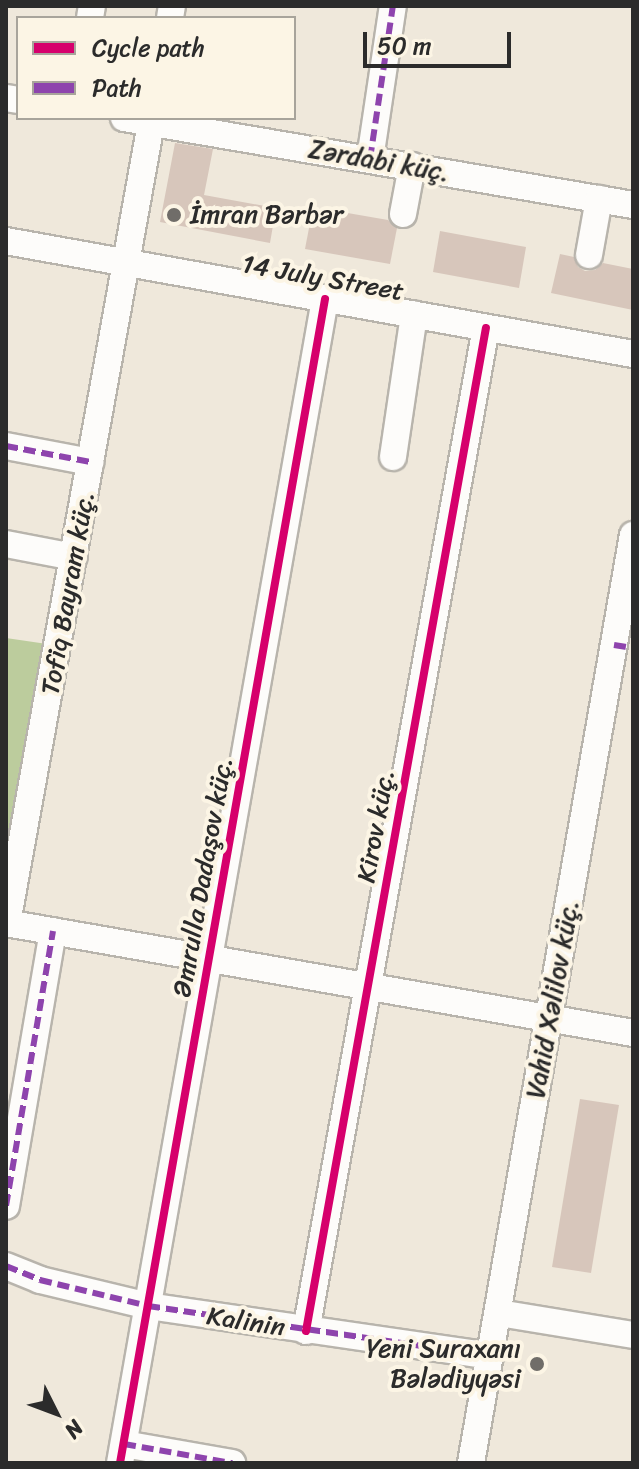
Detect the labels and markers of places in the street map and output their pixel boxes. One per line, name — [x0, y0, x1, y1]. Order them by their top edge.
place label: İmran Bərbər — [190, 199, 343, 231]
marker: İmran Bərbər — [165, 206, 183, 224]
place label: Yeni Suraxanı Bələdiyyəsi — [367, 1333, 521, 1394]
marker: Yeni Suraxanı Bələdiyyəsi — [528, 1355, 546, 1373]

